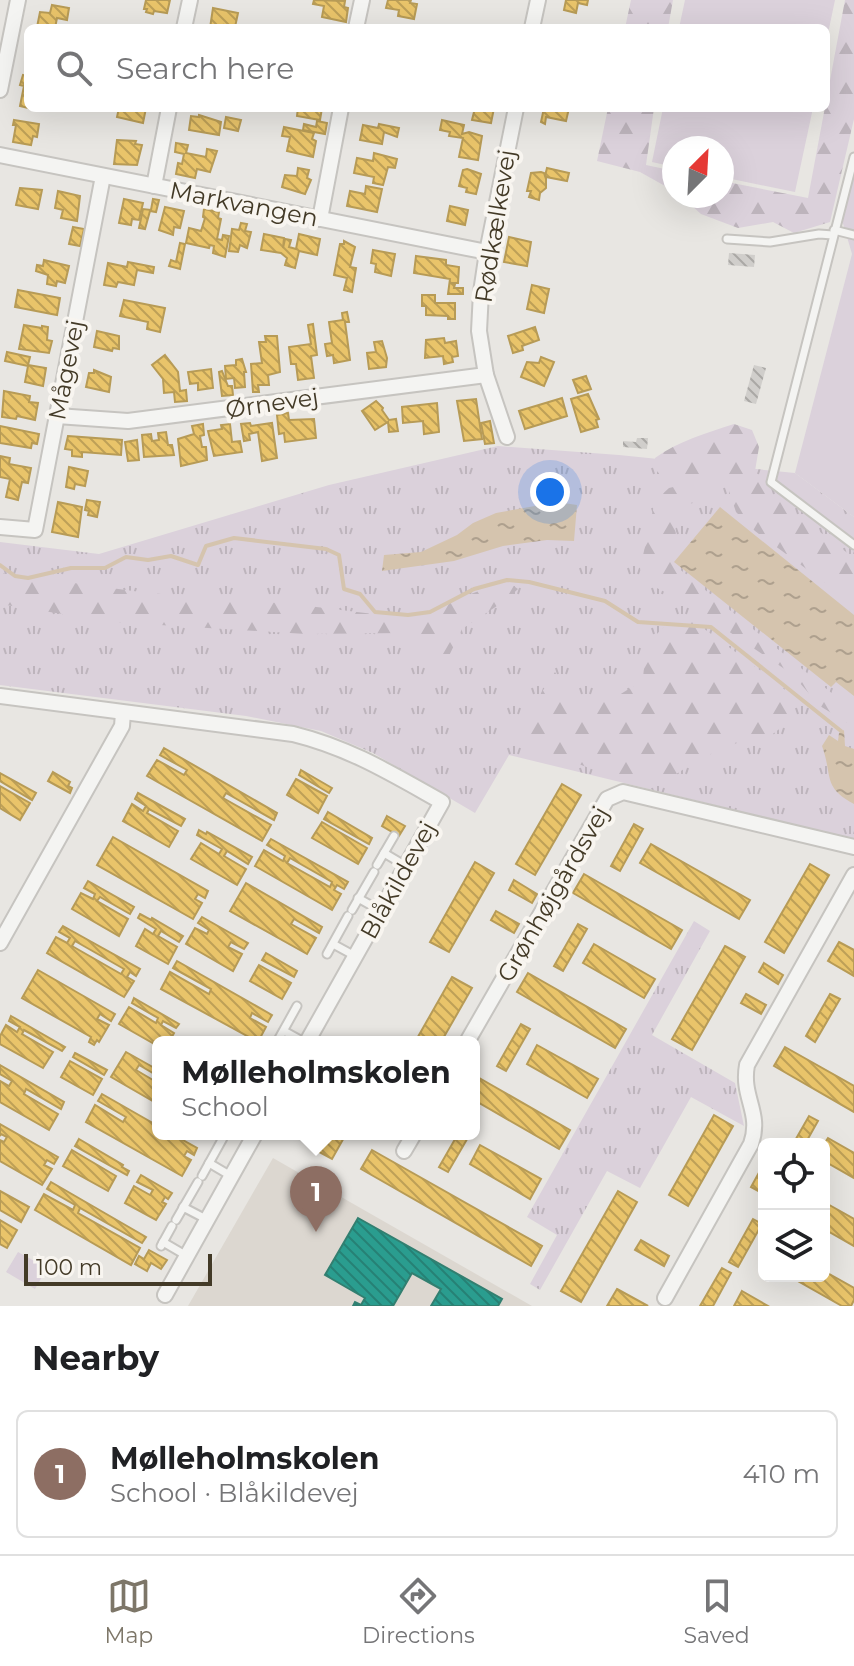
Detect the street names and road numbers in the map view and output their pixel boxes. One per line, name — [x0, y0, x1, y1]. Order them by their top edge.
street label: Rødkælkevej — [469, 147, 521, 305]
street label: Markvangen — [167, 175, 321, 233]
street label: Mågevej — [42, 318, 90, 422]
street label: Ørnevej — [224, 382, 320, 424]
street label: Grønhøjgårdsvej — [491, 801, 615, 987]
street label: Blåkildevej — [354, 816, 442, 944]

